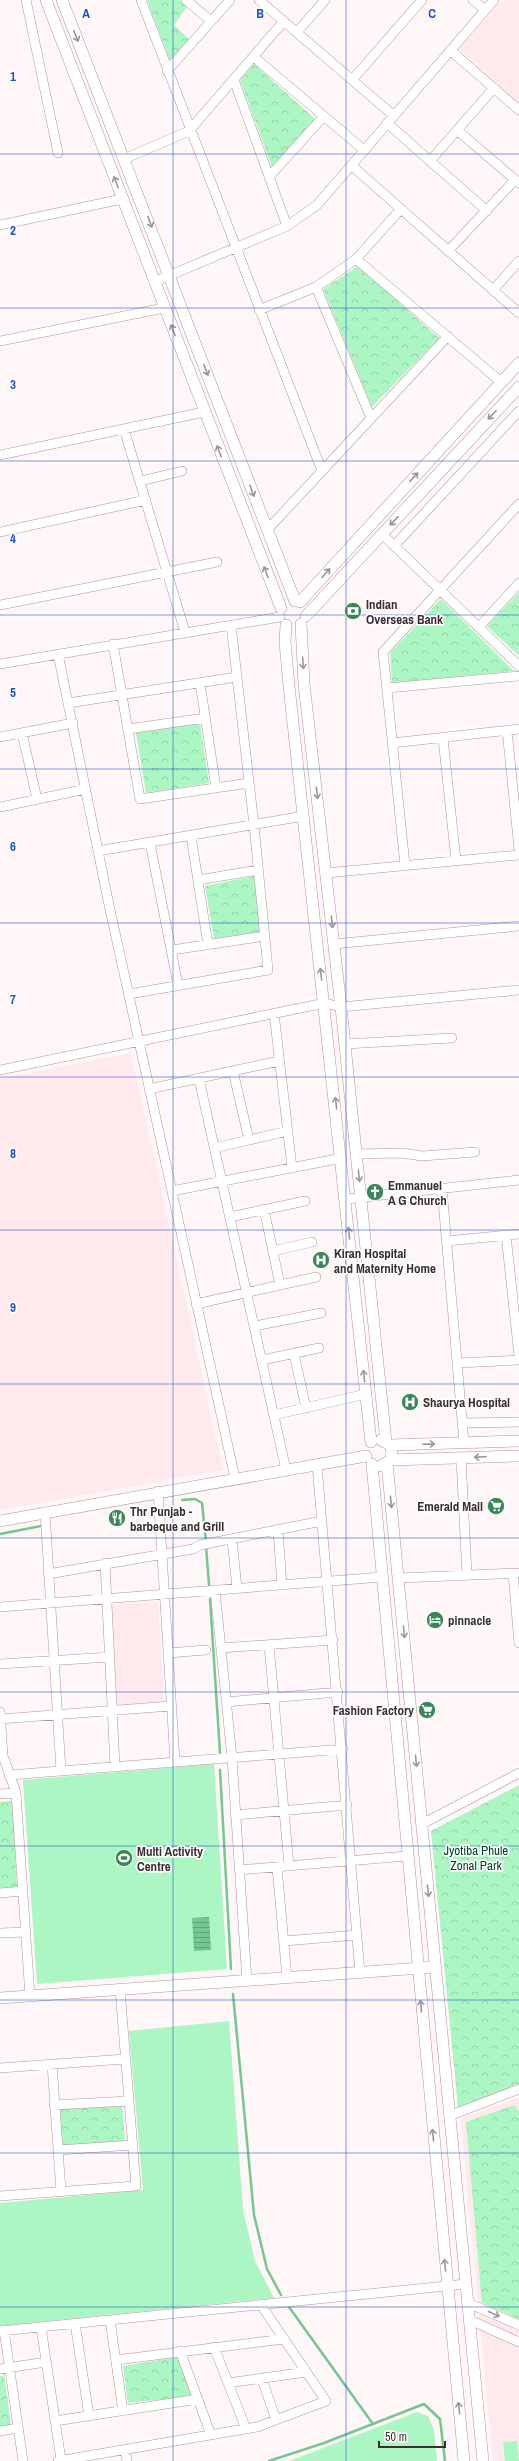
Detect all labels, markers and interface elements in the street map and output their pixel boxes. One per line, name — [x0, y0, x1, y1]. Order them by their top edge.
text: A — [82, 5, 90, 22]
text: B — [256, 5, 264, 22]
text: C — [428, 5, 436, 22]
one-way arrow — [72, 30, 80, 42]
text: 1 — [10, 68, 16, 85]
one-way arrow — [111, 177, 119, 189]
one-way arrow — [146, 216, 154, 228]
text: 2 — [10, 222, 16, 239]
one-way arrow — [168, 324, 176, 336]
one-way arrow — [202, 363, 210, 375]
text: 3 — [10, 376, 16, 393]
one-way arrow — [488, 410, 497, 421]
one-way arrow — [215, 445, 223, 457]
one-way arrow — [409, 473, 418, 483]
one-way arrow — [249, 485, 257, 497]
one-way arrow — [390, 516, 399, 526]
text: 4 — [10, 530, 16, 547]
one-way arrow — [262, 567, 270, 579]
one-way arrow — [321, 569, 330, 579]
place label: Indian Overseas Bank — [366, 596, 443, 628]
bank icon: Indian Overseas Bank — [343, 601, 363, 621]
one-way arrow — [300, 656, 307, 669]
text: 5 — [10, 684, 16, 701]
one-way arrow — [313, 786, 321, 799]
text: 6 — [10, 838, 16, 855]
one-way arrow — [328, 915, 336, 928]
one-way arrow — [318, 968, 325, 981]
text: 7 — [10, 991, 16, 1008]
one-way arrow — [332, 1097, 340, 1110]
text: 8 — [10, 1145, 16, 1162]
one-way arrow — [355, 1169, 363, 1182]
place label: Emmanuel A G Church — [388, 1177, 447, 1209]
church icon: Emmanuel A G Church — [365, 1182, 385, 1202]
one-way arrow — [346, 1227, 353, 1240]
place label: Kiran Hospital and Maternity Home — [334, 1245, 436, 1277]
hospital icon: Kiran Hospital and Maternity Home — [311, 1250, 331, 1270]
text: 9 — [10, 1299, 16, 1316]
one-way arrow — [360, 1370, 368, 1383]
hospital icon: Shaurya Hospital — [400, 1392, 420, 1412]
place label: Shaurya Hospital — [423, 1394, 510, 1411]
one-way arrow — [422, 1440, 435, 1448]
one-way arrow — [474, 1453, 487, 1461]
one-way arrow — [387, 1495, 395, 1508]
supermarket icon: Emerald Mall — [486, 1496, 506, 1516]
place label: Emerald Mall — [417, 1498, 483, 1515]
place label: Thr Punjab - barbeque and Grill — [130, 1503, 224, 1535]
restaurant icon: Thr Punjab - barbeque and Grill — [107, 1508, 127, 1528]
hotel icon: pinnacle — [425, 1610, 445, 1630]
place label: pinnacle — [448, 1612, 491, 1629]
one-way arrow — [401, 1625, 408, 1638]
supermarket icon: Fashion Factory — [417, 1700, 437, 1720]
place label: Fashion Factory — [333, 1702, 414, 1719]
one-way arrow — [412, 1754, 420, 1767]
park label: Jyotiba Phule Zonal Park — [444, 1842, 508, 1874]
place label: Multi Activity Centre — [137, 1843, 203, 1875]
sports icon: Multi Activity Centre — [114, 1848, 134, 1868]
one-way arrow — [424, 1884, 431, 1897]
one-way arrow — [417, 2000, 425, 2013]
one-way arrow — [430, 2129, 437, 2142]
one-way arrow — [442, 2259, 449, 2272]
one-way arrow — [487, 2311, 499, 2318]
one-way arrow — [455, 2402, 463, 2415]
scale bar — [379, 2423, 445, 2449]
text: 50 m — [385, 2429, 407, 2445]

